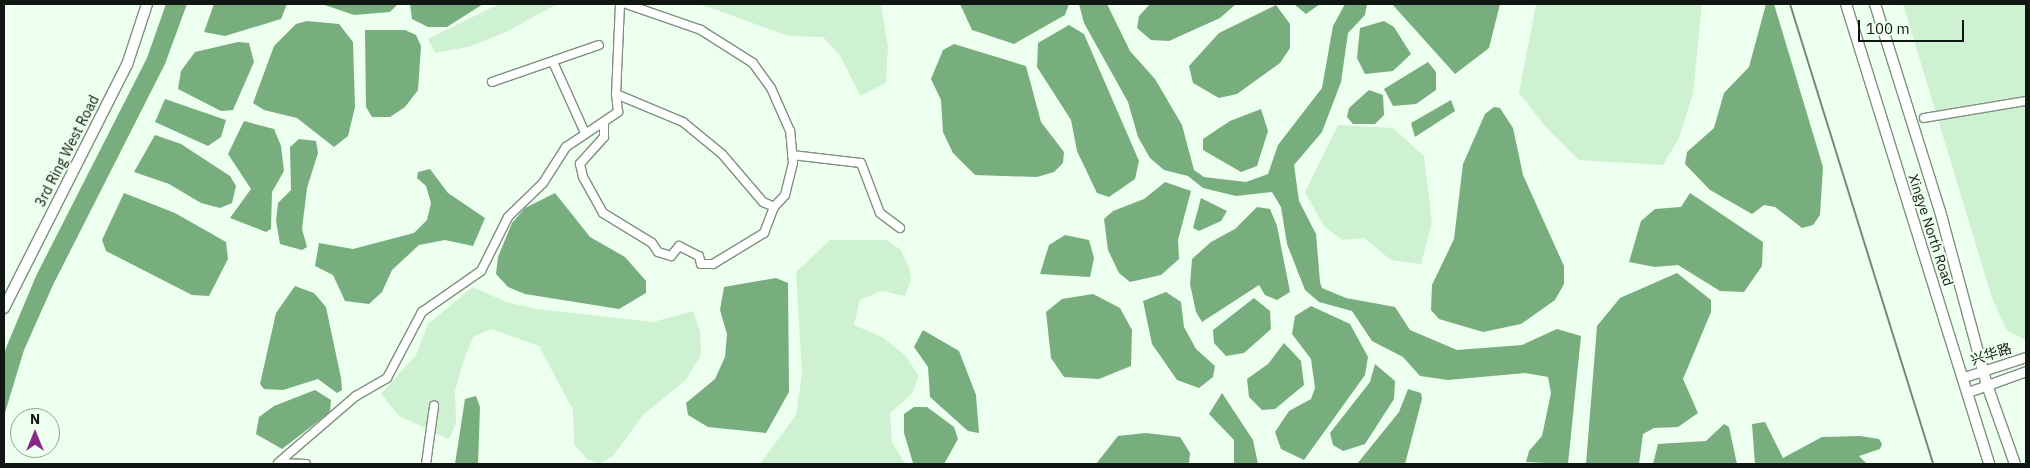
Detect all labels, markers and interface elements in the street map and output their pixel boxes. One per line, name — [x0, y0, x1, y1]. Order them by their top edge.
scale bar — [1860, 10, 1966, 42]
text: 100 m — [1866, 19, 1910, 38]
street label: 3rd Ring West Road — [32, 92, 102, 210]
street label: Xingye North Road — [1905, 172, 1957, 288]
street label: 兴华路 — [1968, 340, 2014, 368]
north arrow — [10, 408, 60, 458]
text: N — [30, 410, 40, 428]

